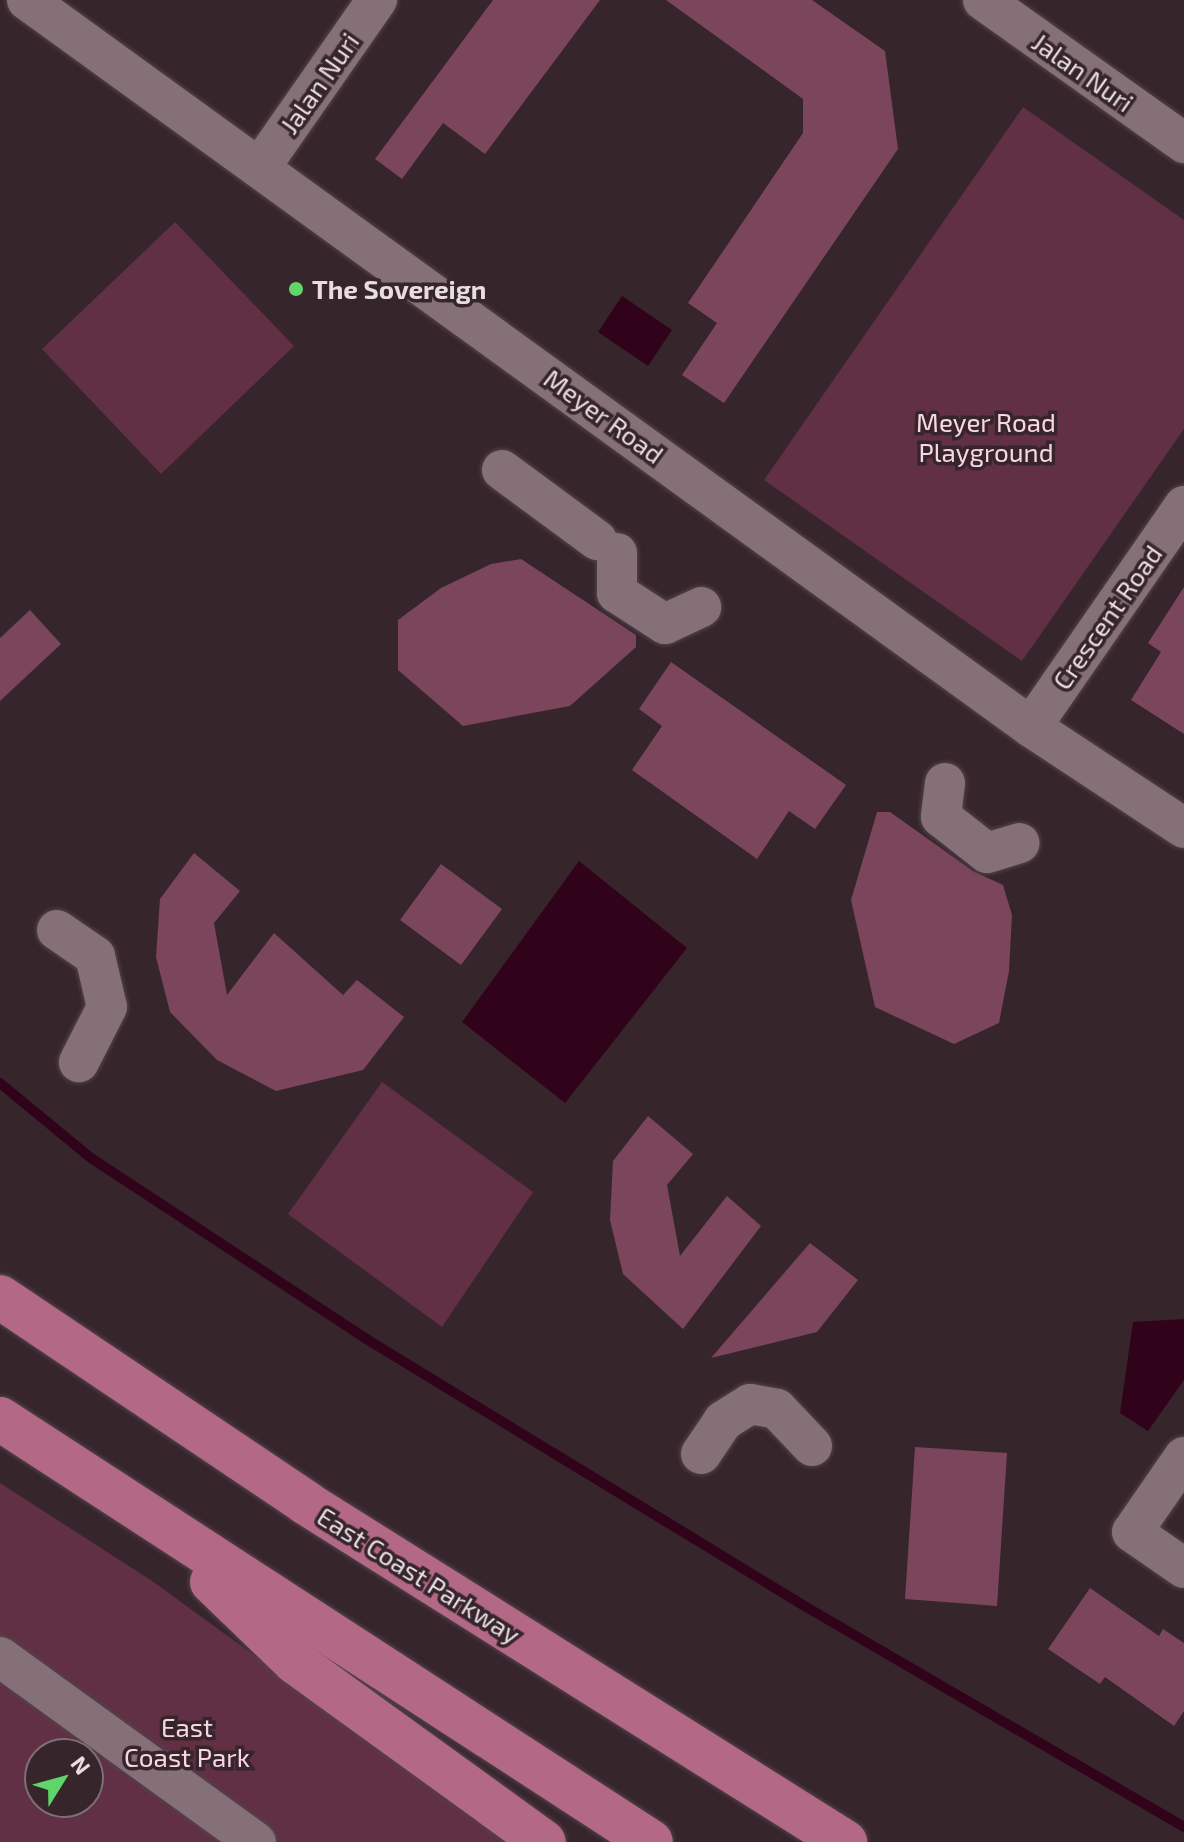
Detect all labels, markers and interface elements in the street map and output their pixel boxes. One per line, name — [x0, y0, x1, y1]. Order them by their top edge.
street label: Jalan Nuri — [1027, 26, 1139, 118]
street label: Jalan Nuri — [273, 27, 365, 139]
place label: The Sovereign — [312, 273, 486, 305]
marker: The Sovereign — [287, 280, 305, 298]
street label: Meyer Road — [538, 362, 670, 470]
park label: Meyer Road Playground — [916, 406, 1056, 468]
street label: Crescent Road — [1046, 539, 1168, 695]
street label: East Coast Parkway — [312, 1500, 526, 1650]
park label: East Coast Park — [124, 1711, 250, 1772]
north arrow — [24, 1738, 104, 1818]
text: N — [66, 1751, 97, 1779]

